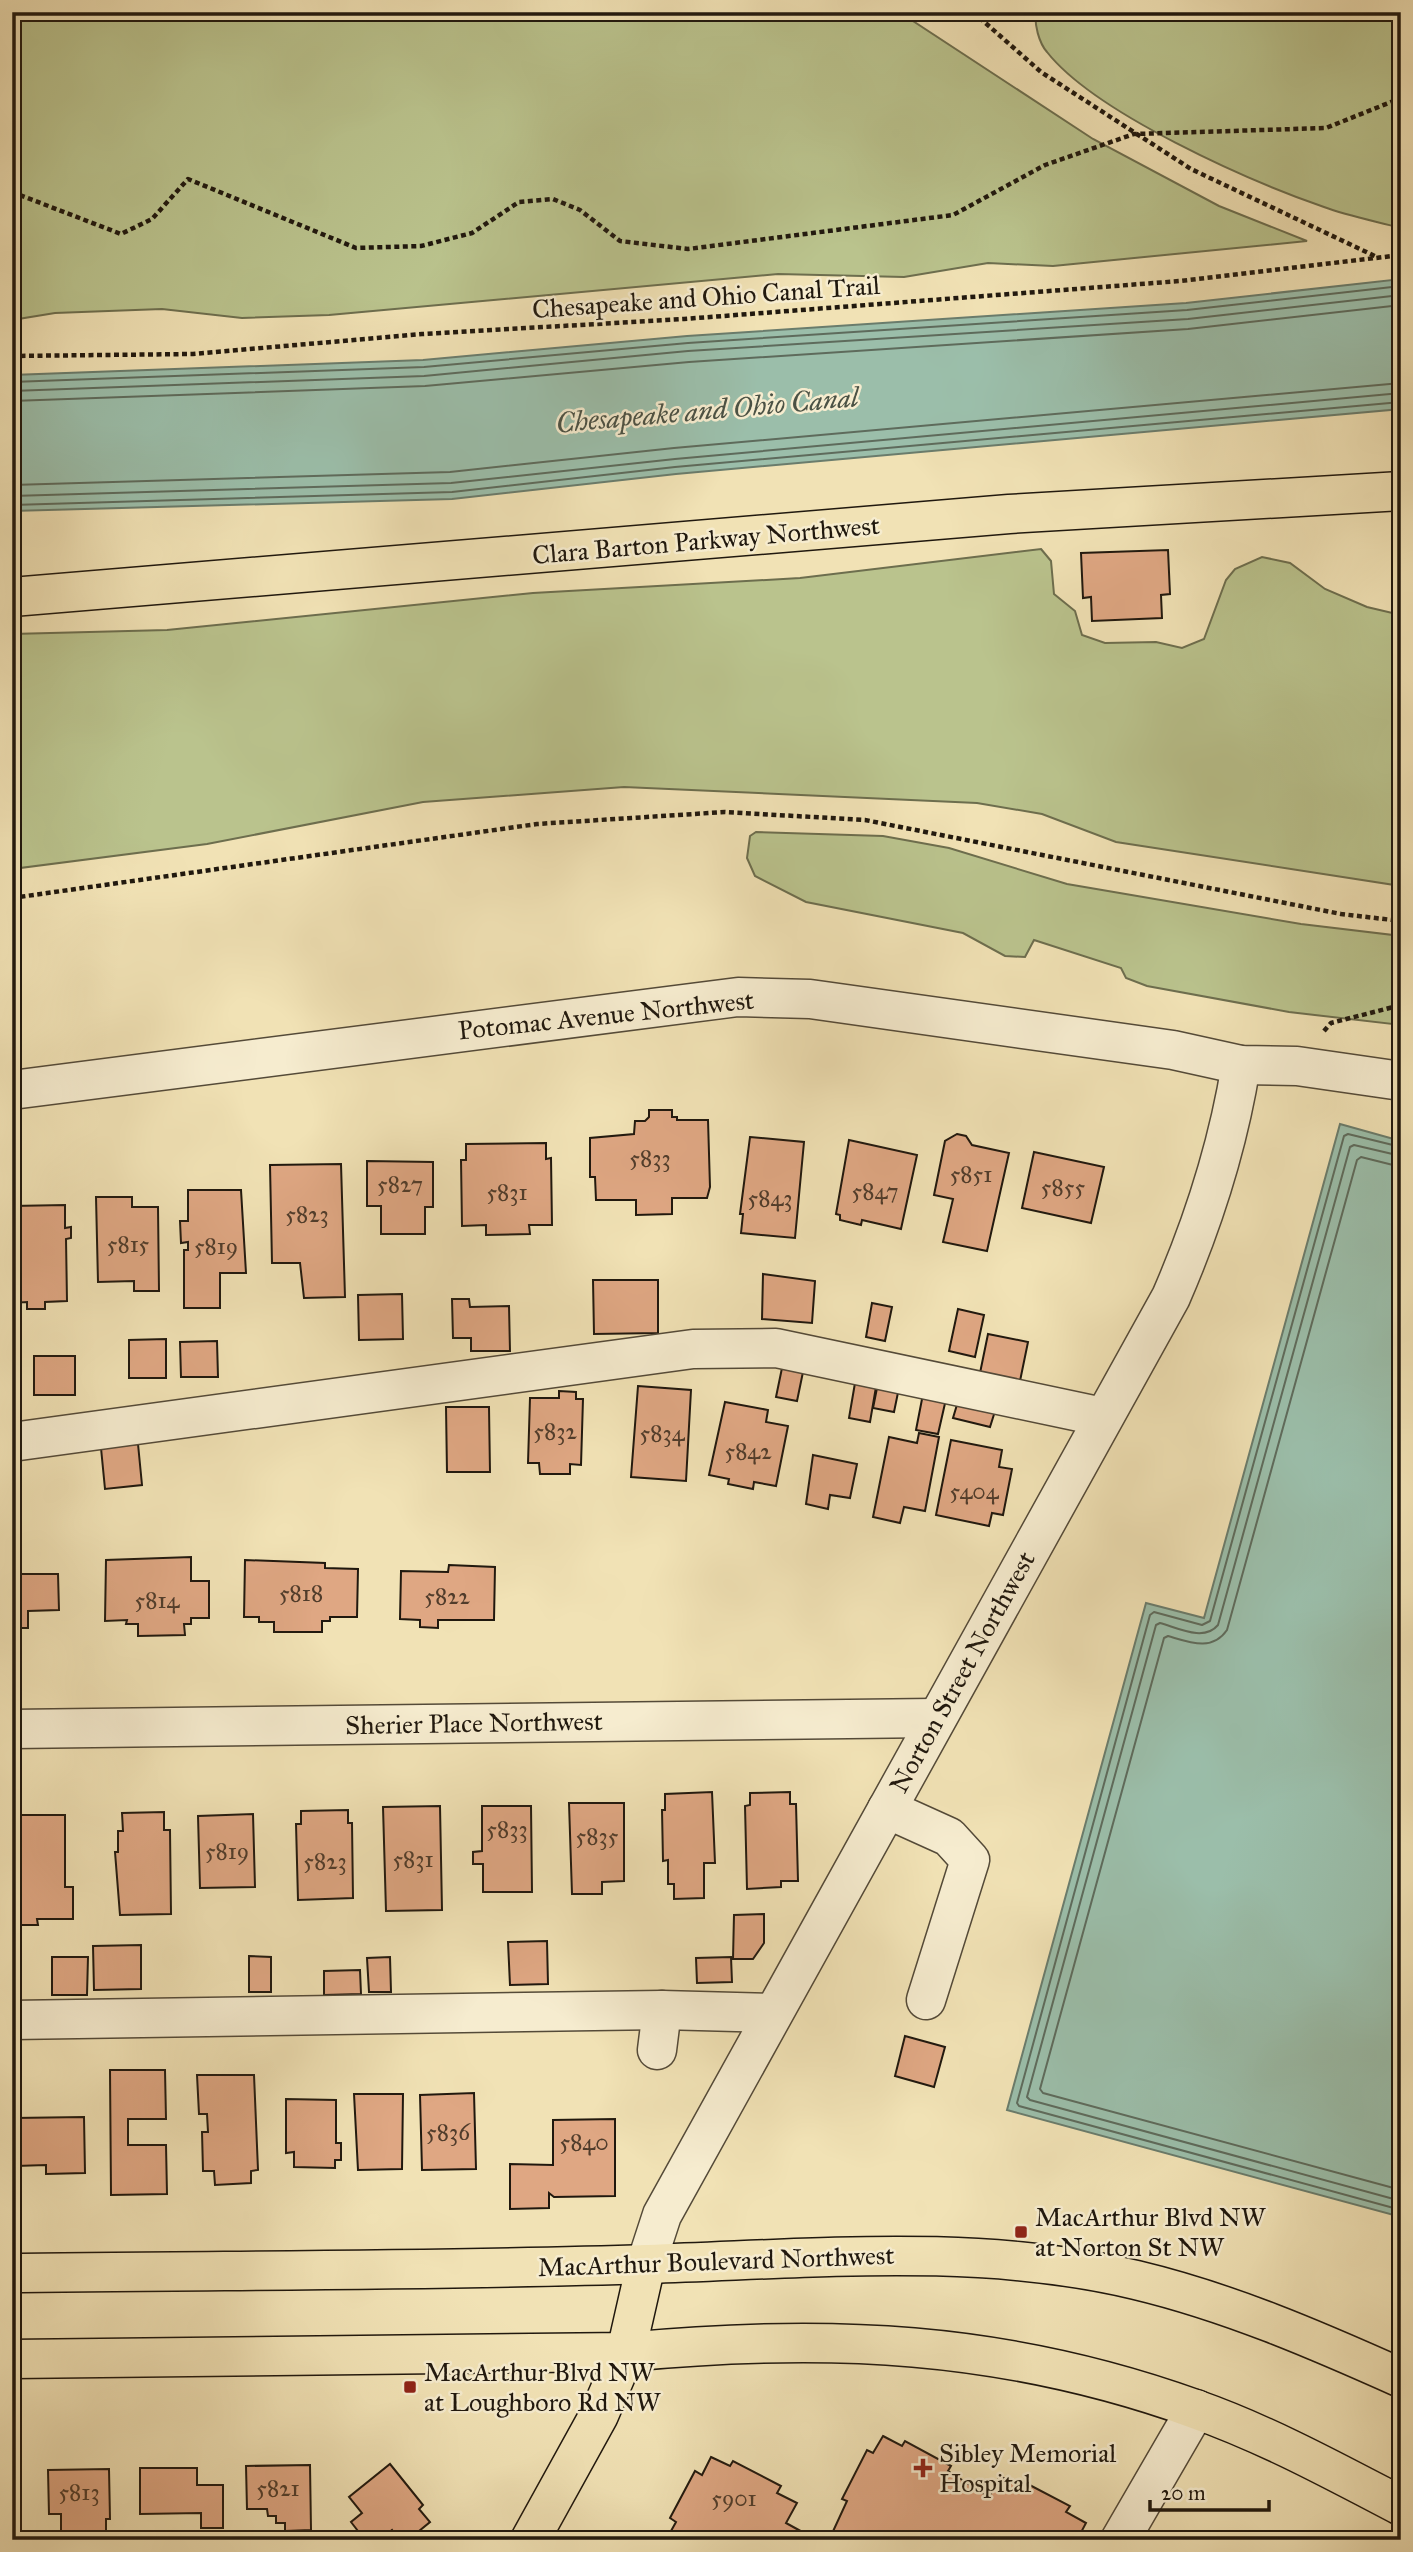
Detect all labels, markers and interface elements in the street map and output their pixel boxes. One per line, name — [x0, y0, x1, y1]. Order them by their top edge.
street label: Chesapeake and Ohio Canal Trail — [531, 269, 881, 325]
water label: Chesapeake and Ohio Canal — [554, 379, 862, 441]
street label: Clara Barton Parkway Northwest — [531, 509, 881, 571]
street label: Potomac Avenue Northwest — [456, 984, 756, 1046]
house number: 5833 — [629, 1144, 671, 1172]
house number: 5851 — [950, 1160, 992, 1188]
house number: 5827 — [377, 1170, 423, 1198]
house number: 5855 — [1041, 1173, 1085, 1201]
house number: 5847 — [851, 1177, 899, 1205]
house number: 5831 — [486, 1178, 528, 1206]
house number: 5843 — [748, 1184, 792, 1212]
house number: 5823 — [285, 1200, 329, 1228]
house number: 5815 — [107, 1230, 150, 1258]
house number: 5819 — [194, 1232, 238, 1260]
house number: 5832 — [533, 1417, 577, 1445]
house number: 5834 — [640, 1419, 686, 1447]
house number: 5842 — [724, 1437, 772, 1465]
house number: 5404 — [949, 1477, 1000, 1505]
street label: Norton Street Northwest — [882, 1546, 1042, 1798]
house number: 5818 — [279, 1579, 323, 1607]
house number: 5822 — [424, 1582, 470, 1610]
house number: 5814 — [135, 1586, 181, 1614]
street label: Sherier Place Northwest — [345, 1705, 603, 1741]
house number: 5833 — [486, 1815, 528, 1843]
house number: 5835 — [576, 1822, 619, 1850]
house number: 5819 — [205, 1837, 249, 1865]
house number: 5831 — [392, 1845, 434, 1873]
house number: 5823 — [303, 1847, 347, 1875]
house number: 5836 — [426, 2118, 471, 2146]
house number: 5840 — [559, 2128, 609, 2156]
place label: MacArthur Blvd NW at Norton St NW — [1035, 2201, 1267, 2263]
marker: MacArthur Blvd NW at Norton St NW — [1013, 2224, 1029, 2240]
street label: MacArthur Boulevard Northwest — [537, 2239, 895, 2283]
place label: MacArthur Blvd NW at Loughboro Rd NW — [424, 2356, 662, 2418]
marker: MacArthur Blvd NW at Loughboro Rd NW — [402, 2379, 418, 2395]
place label: Sibley Memorial Hospital — [939, 2437, 1116, 2499]
marker: Sibley Memorial Hospital — [913, 2458, 933, 2478]
scale bar — [1150, 2468, 1270, 2512]
house number: 5821 — [256, 2474, 300, 2502]
house number: 5813 — [58, 2478, 100, 2506]
text: 20 m — [1161, 2480, 1206, 2506]
house number: 5901 — [711, 2484, 757, 2512]

